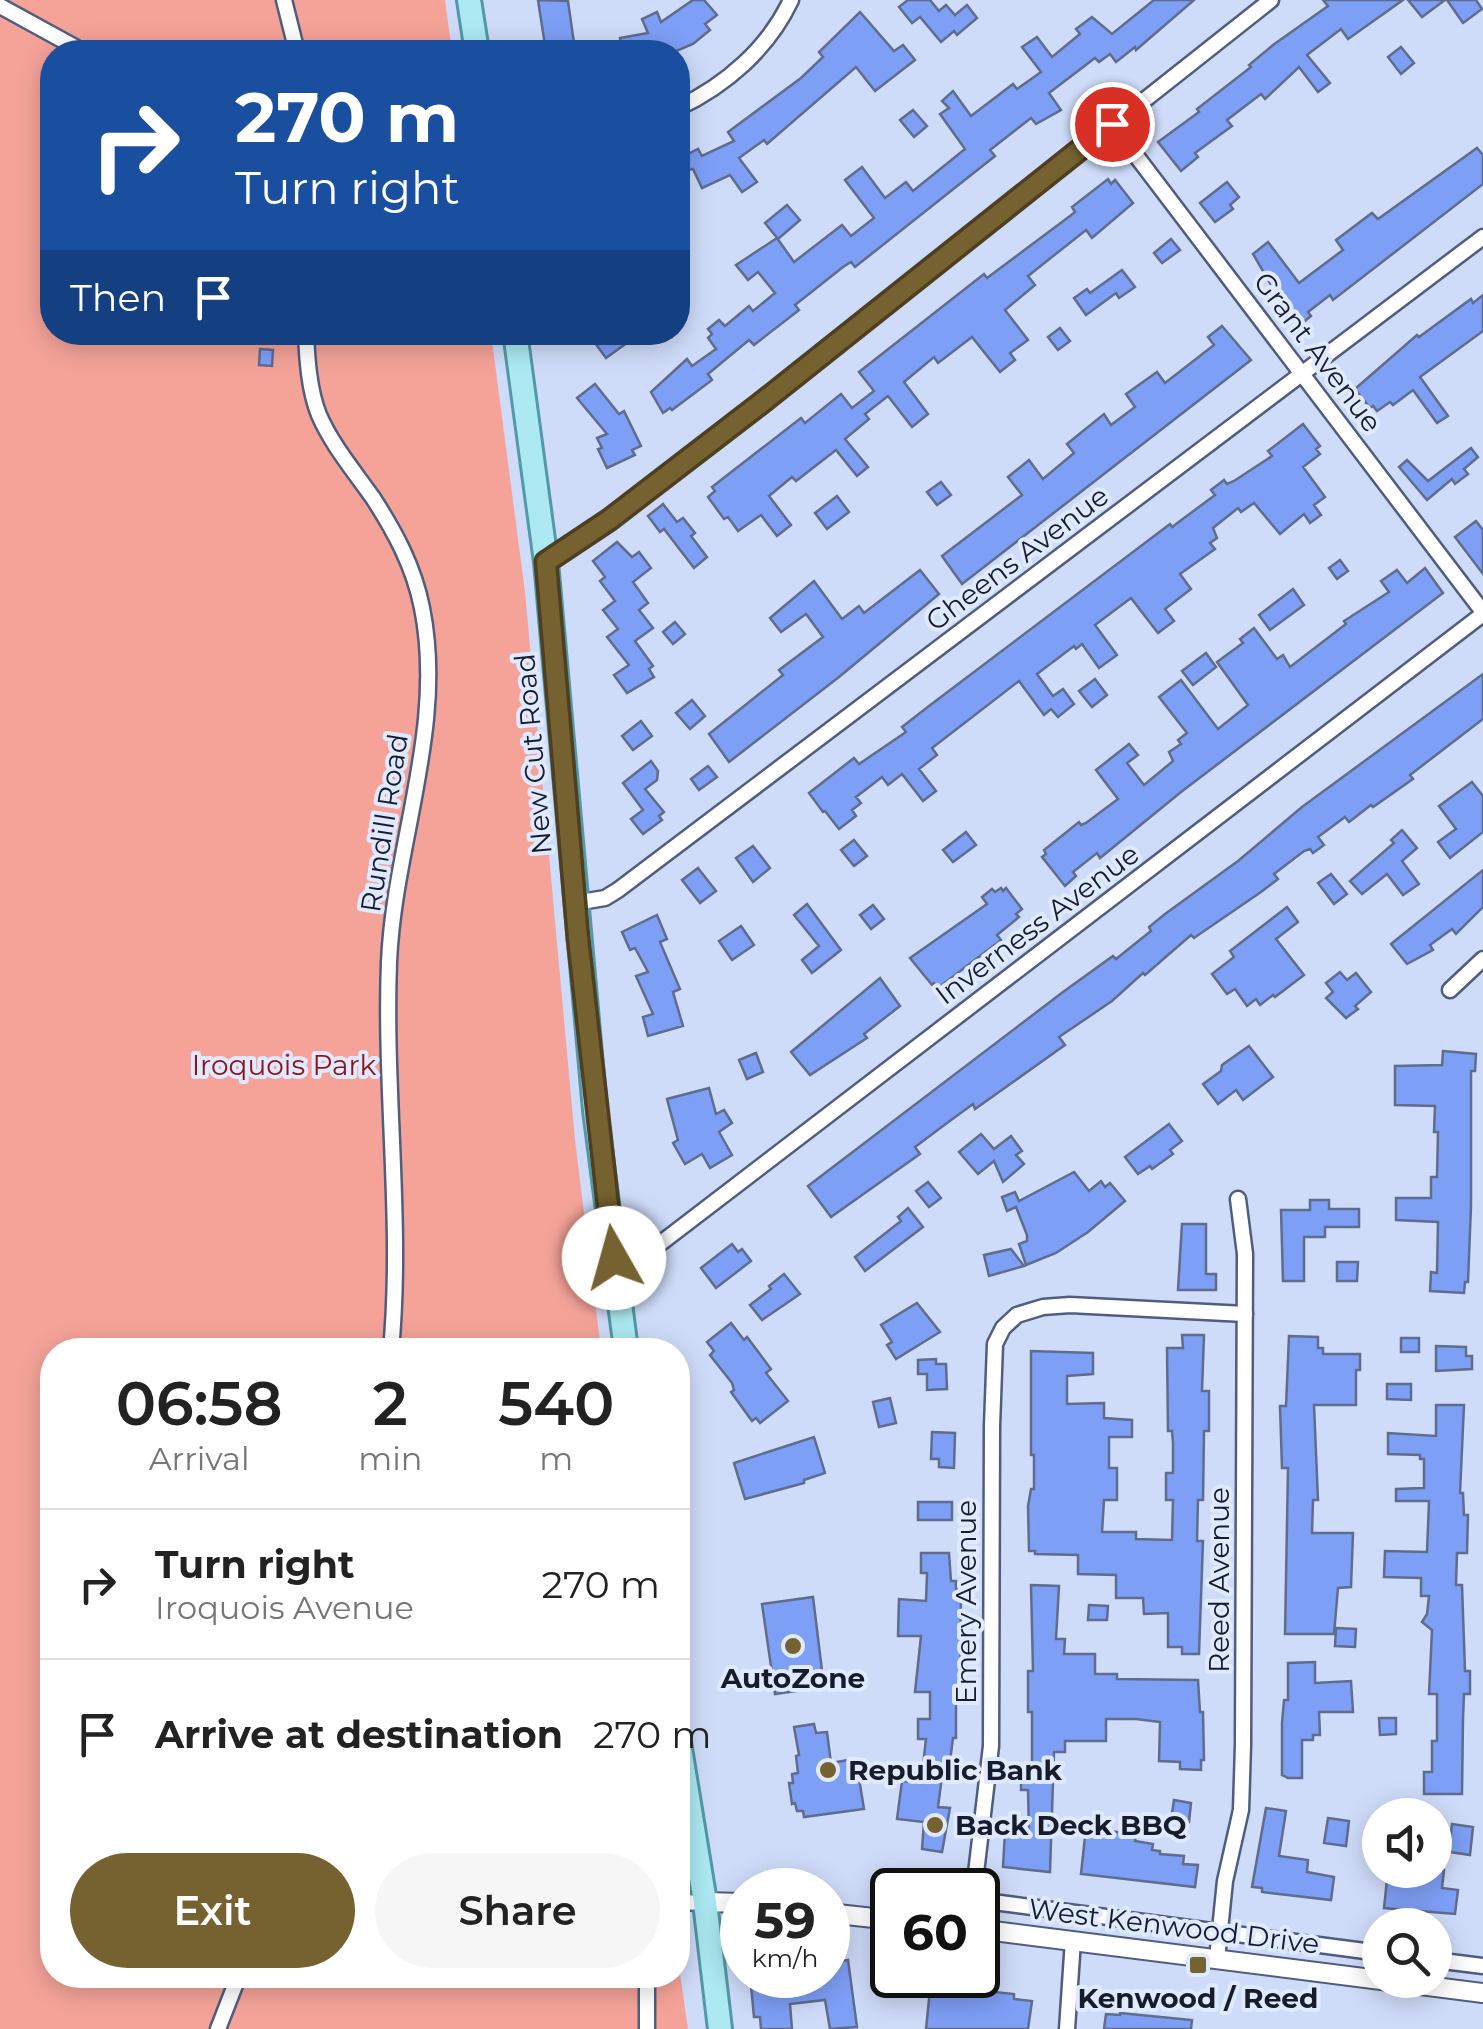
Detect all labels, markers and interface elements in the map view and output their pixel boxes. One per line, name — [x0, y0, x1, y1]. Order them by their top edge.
text: 270 m — [235, 74, 459, 160]
icon: right — [70, 80, 200, 210]
pin — [1070, 82, 1155, 167]
icon: arrive — [1085, 97, 1140, 152]
text: Turn right — [235, 160, 460, 215]
street label: Grant Avenue — [1247, 265, 1389, 439]
icon: arrive — [186, 270, 241, 325]
text: Then — [70, 274, 166, 321]
street label: Gheens Avenue — [919, 478, 1115, 638]
street label: New Cut Road — [507, 652, 559, 856]
street label: Rundill Road — [353, 731, 415, 915]
street label: Inverness Avenue — [929, 836, 1145, 1012]
park label: Iroquois Park — [192, 1048, 377, 1082]
position arrow — [562, 1206, 666, 1310]
text: 06:58 — [116, 1367, 283, 1440]
text: 2 — [373, 1367, 408, 1440]
text: 540 — [498, 1367, 614, 1440]
text: Arrival — [149, 1439, 250, 1478]
text: min — [358, 1439, 422, 1478]
text: m — [539, 1439, 573, 1478]
street label: Reed Avenue — [1202, 1487, 1236, 1673]
street label: Emery Avenue — [949, 1500, 983, 1704]
text: Turn right — [155, 1541, 354, 1588]
icon: right — [70, 1557, 125, 1612]
text: 270 m — [541, 1561, 660, 1608]
text: Iroquois Avenue — [155, 1588, 414, 1627]
marker: AutoZone — [782, 1635, 804, 1657]
place label: AutoZone — [720, 1661, 865, 1695]
icon: arrive — [70, 1707, 125, 1762]
text: Arrive at destination — [155, 1711, 563, 1758]
text: 270 m — [593, 1711, 711, 1758]
place label: Republic Bank — [848, 1753, 1062, 1787]
marker: Republic Bank — [817, 1759, 839, 1781]
map controls — [1362, 1798, 1452, 1998]
button: sound — [1362, 1798, 1452, 1888]
place label: Back Deck BBQ — [955, 1808, 1187, 1842]
marker: Back Deck BBQ — [924, 1814, 946, 1836]
button: Exit — [70, 1853, 355, 1968]
button: Share — [375, 1853, 660, 1968]
speed limit sign: 60 — [870, 1868, 1000, 1998]
text: 59 — [754, 1890, 816, 1951]
street label: West Kenwood Drive — [1027, 1891, 1321, 1961]
button: search — [1362, 1908, 1452, 1998]
text: km/h — [752, 1943, 818, 1973]
marker: Kenwood / Reed — [1187, 1954, 1209, 1976]
place label: Kenwood / Reed — [1078, 1981, 1318, 2015]

